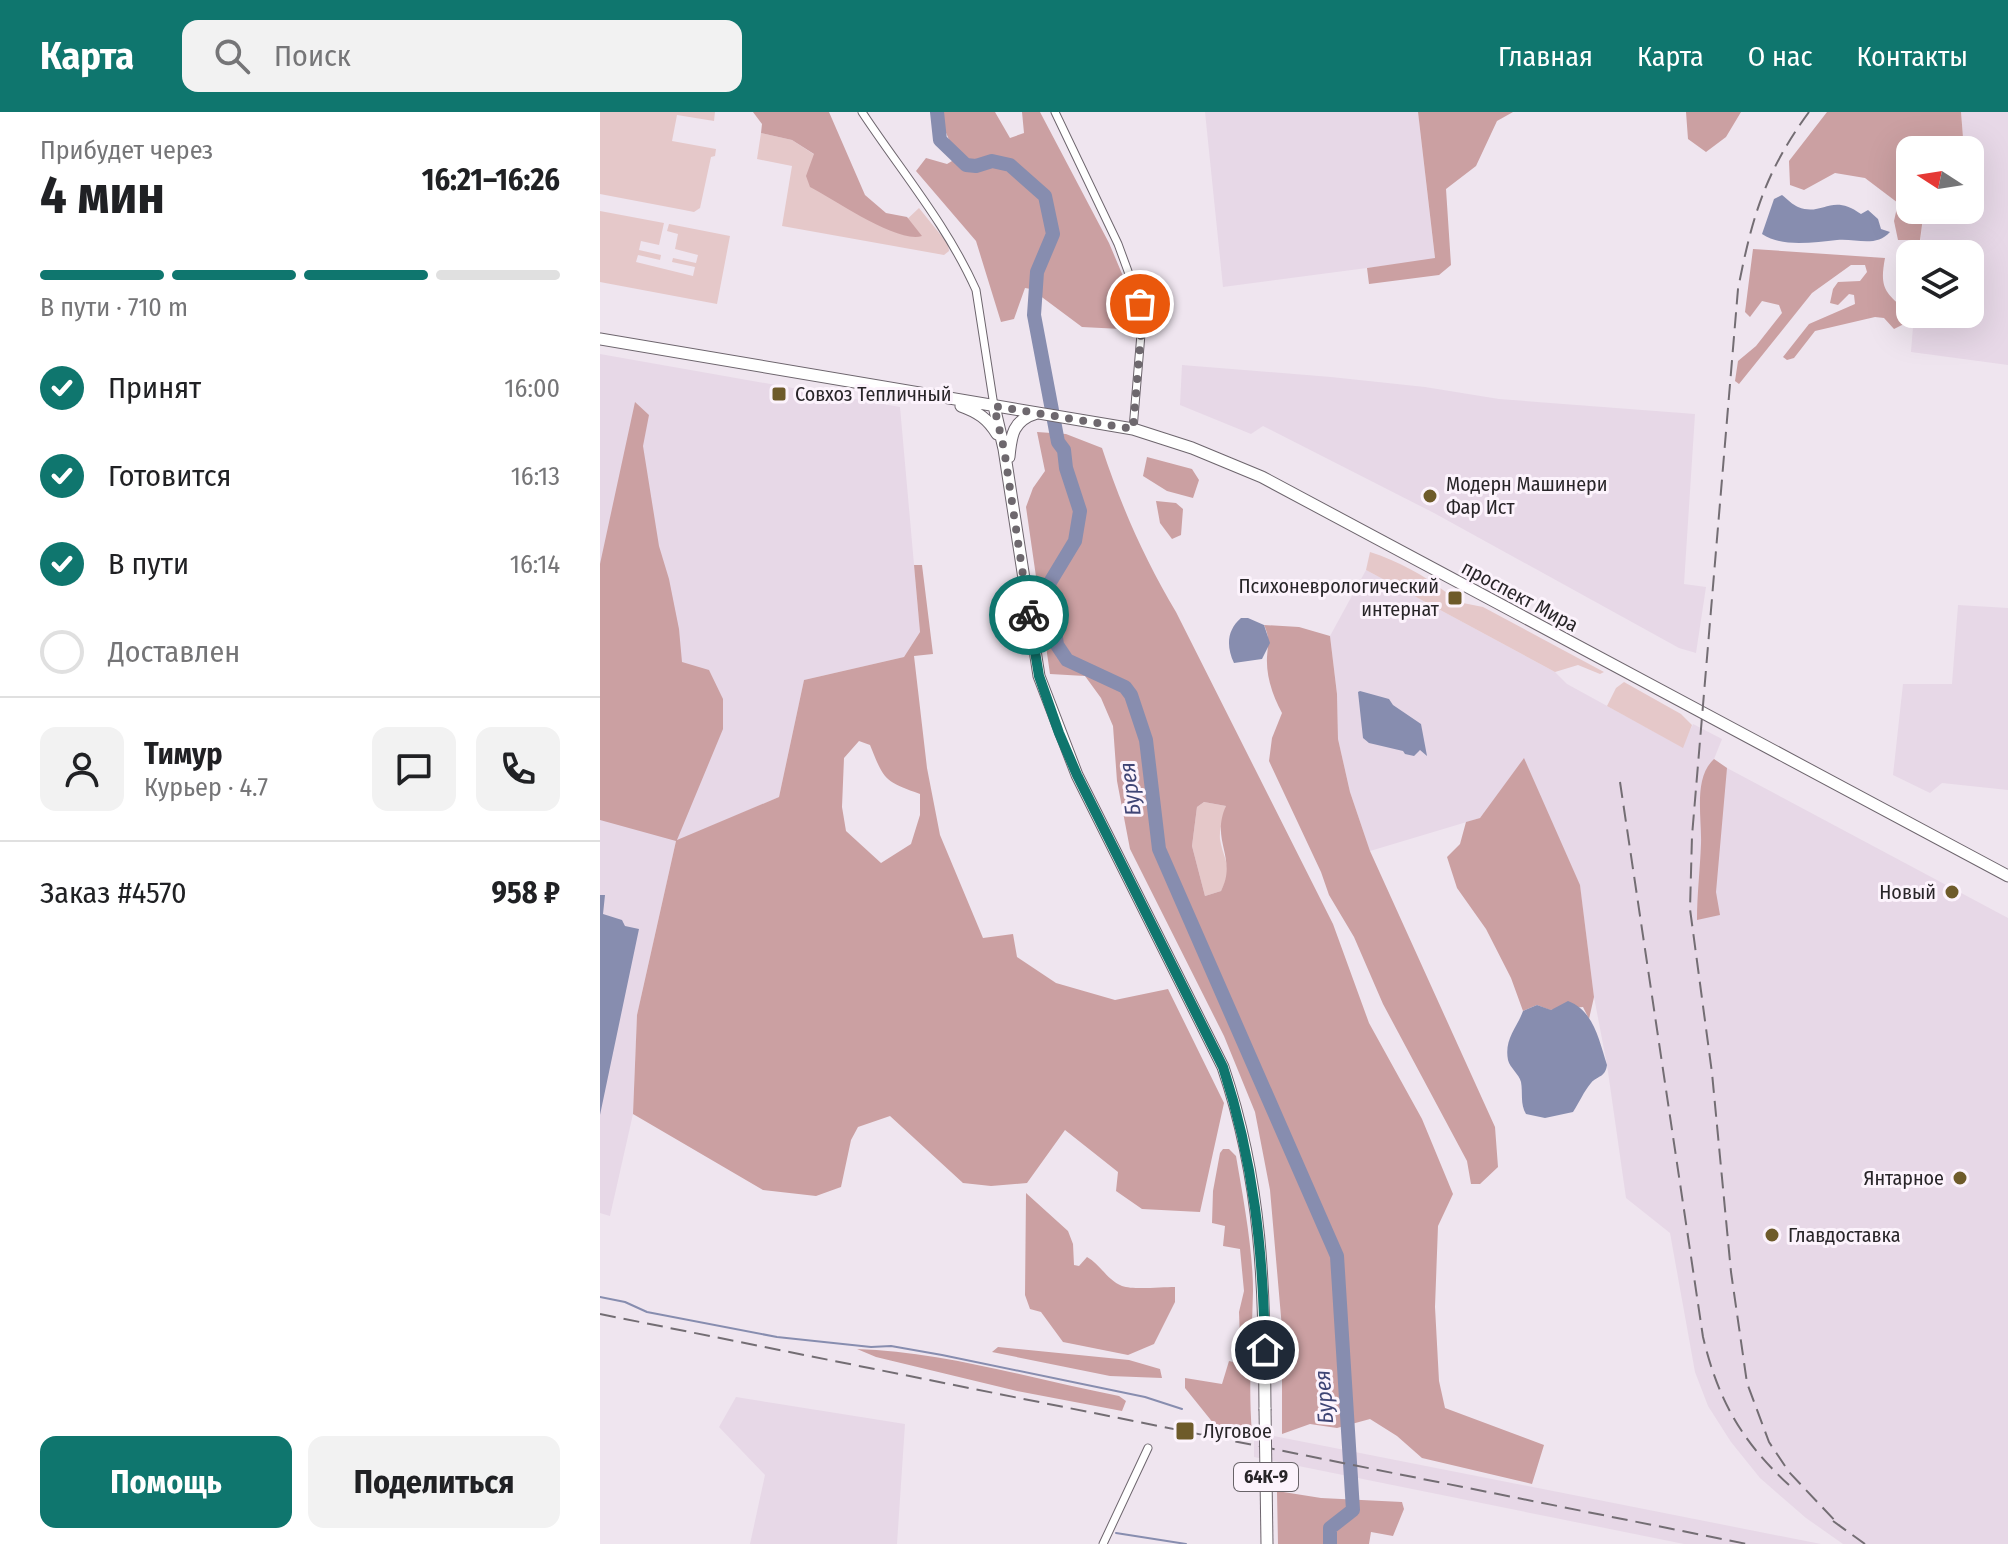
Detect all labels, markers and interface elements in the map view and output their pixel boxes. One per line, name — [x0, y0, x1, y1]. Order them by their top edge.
search box — [182, 20, 742, 92]
text: Карта — [40, 33, 134, 79]
icon: search — [210, 34, 254, 78]
text: Поиск — [274, 38, 351, 74]
text: Главная — [1498, 40, 1593, 73]
text: Карта — [1637, 40, 1704, 73]
text: О нас — [1748, 40, 1813, 73]
text: Контакты — [1857, 40, 1968, 73]
text: Прибудет через — [40, 135, 213, 166]
north arrow — [1896, 136, 1984, 224]
map controls — [1896, 136, 1984, 328]
text: 16:21–16:26 — [422, 162, 560, 198]
text: 4 мин — [40, 164, 165, 227]
button: layers — [1896, 240, 1984, 328]
pin — [1106, 270, 1174, 338]
icon: bag — [1118, 282, 1162, 326]
text: В пути · 710 m — [40, 292, 188, 323]
icon: check — [40, 366, 84, 410]
text: Принят — [108, 370, 201, 406]
text: 16:00 — [504, 373, 560, 404]
place label: Совхоз Тепличный — [795, 382, 951, 406]
marker: Совхоз Тепличный — [770, 385, 788, 403]
icon: check — [40, 454, 84, 498]
text: Готовится — [108, 458, 231, 494]
text: 16:13 — [511, 461, 560, 492]
place label: Модерн Машинери Фар Ист — [1446, 472, 1607, 519]
marker: Модерн Машинери Фар Ист — [1421, 487, 1439, 505]
icon: check — [40, 542, 84, 586]
text: В пути — [108, 546, 189, 582]
text: 16:14 — [510, 549, 560, 580]
street label: проспект Мира — [1458, 555, 1582, 637]
place label: Психоневрологический интернат — [1239, 574, 1440, 621]
courier — [989, 575, 1069, 655]
marker: Психоневрологический интернат — [1446, 589, 1464, 607]
icon: bike — [1007, 593, 1051, 637]
text: Доставлен — [108, 634, 240, 670]
button: person — [40, 727, 124, 811]
button: chat — [372, 727, 456, 811]
button: phone — [476, 727, 560, 811]
text: Тимур — [144, 736, 223, 772]
water label: Бурея — [1113, 761, 1147, 817]
text: Курьер · 4.7 — [144, 772, 268, 803]
text: Заказ #4570 — [40, 875, 187, 911]
text: 958 ₽ — [491, 875, 560, 911]
place label: Новый — [1879, 880, 1936, 904]
marker: Новый — [1943, 883, 1961, 901]
place label: Янтарное — [1863, 1166, 1944, 1190]
marker: Янтарное — [1951, 1169, 1969, 1187]
place label: Главдоставка — [1788, 1223, 1900, 1247]
marker: Главдоставка — [1763, 1226, 1781, 1244]
pin — [1231, 1316, 1299, 1384]
icon: home — [1243, 1328, 1287, 1372]
water label: Бурея — [1309, 1369, 1339, 1425]
place label: Луговое — [1203, 1419, 1272, 1443]
marker: Луговое — [1174, 1420, 1196, 1442]
button: Помощь — [40, 1436, 292, 1528]
button: Поделиться — [308, 1436, 560, 1528]
road number: 64К-9 — [1234, 1463, 1298, 1491]

